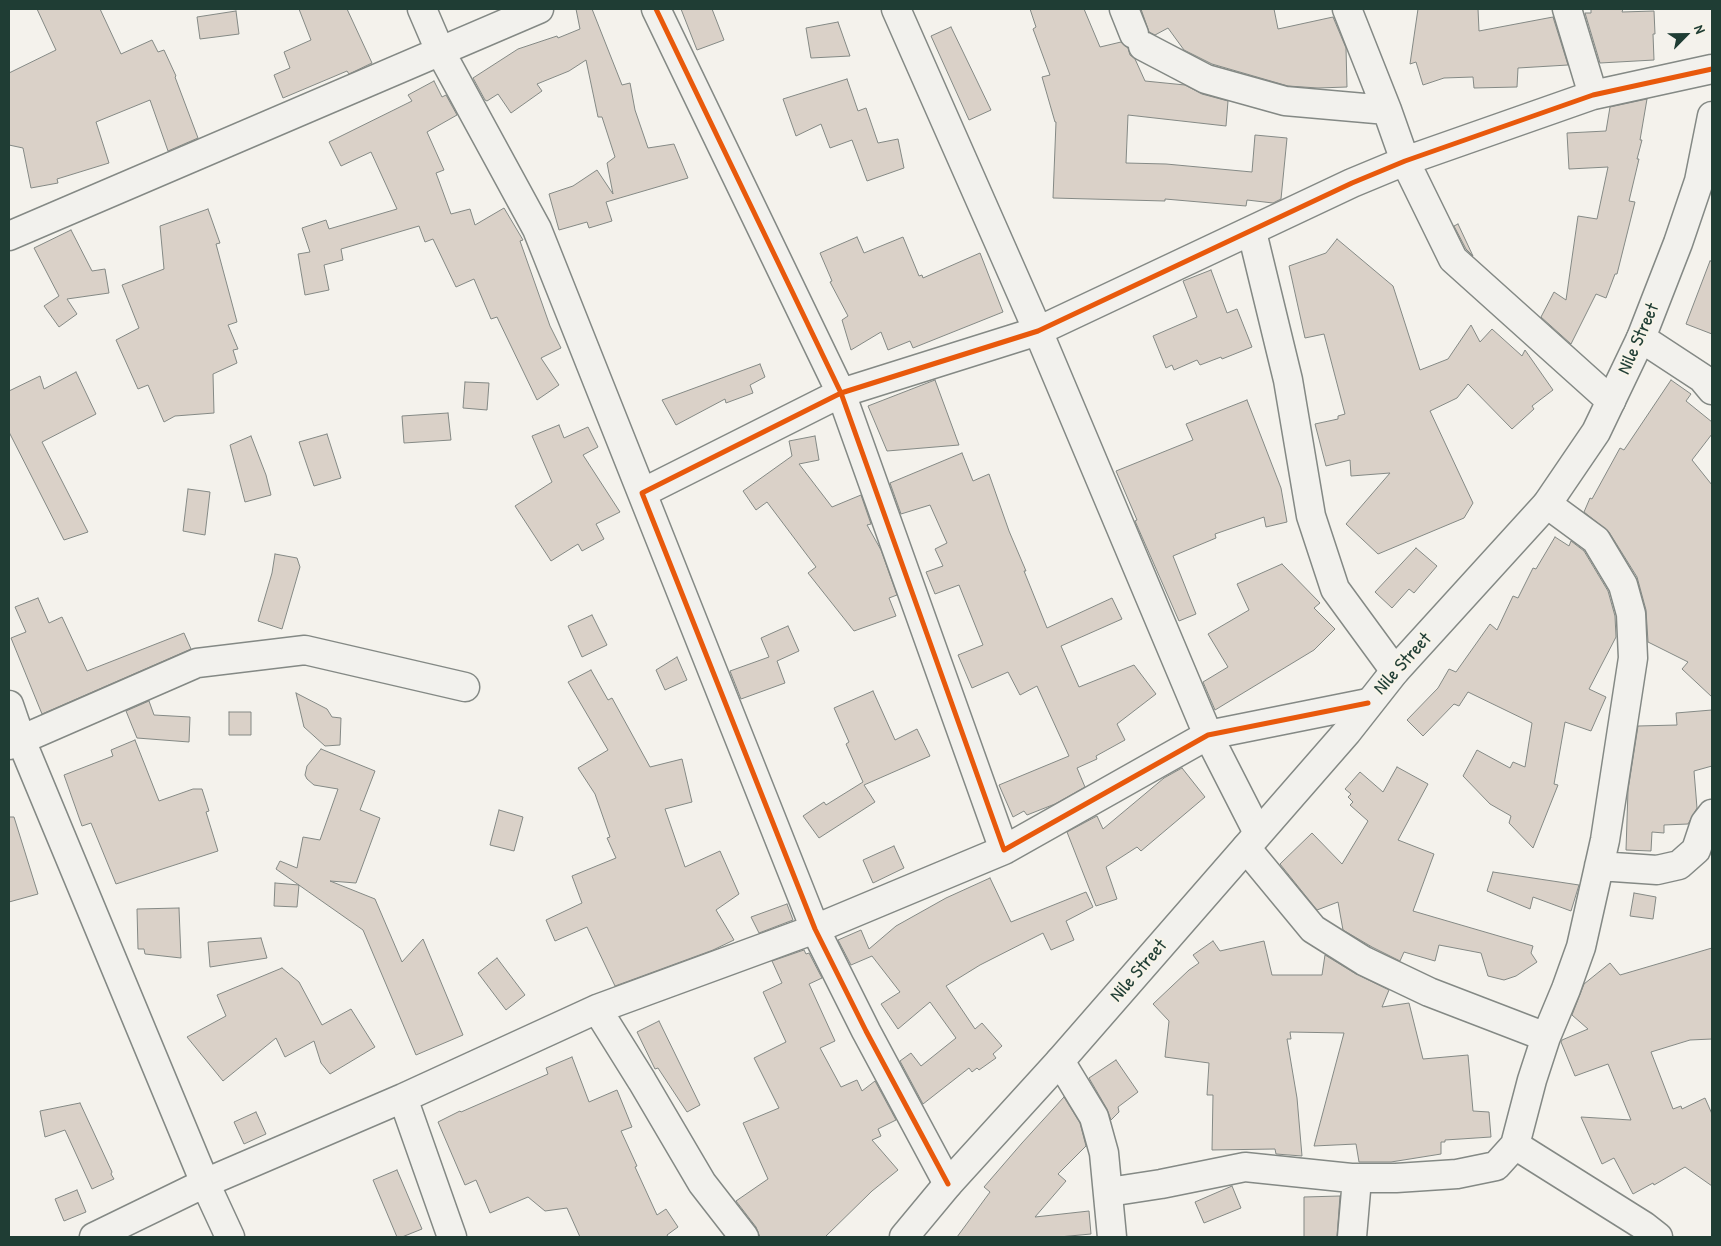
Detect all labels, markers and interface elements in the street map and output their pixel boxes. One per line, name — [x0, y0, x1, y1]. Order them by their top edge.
north arrow — [1661, 10, 1711, 60]
text: N — [1690, 22, 1710, 36]
street label: Nile Street — [1613, 300, 1665, 378]
street label: Nile Street — [1369, 628, 1437, 700]
street label: Nile Street — [1106, 935, 1172, 1007]

